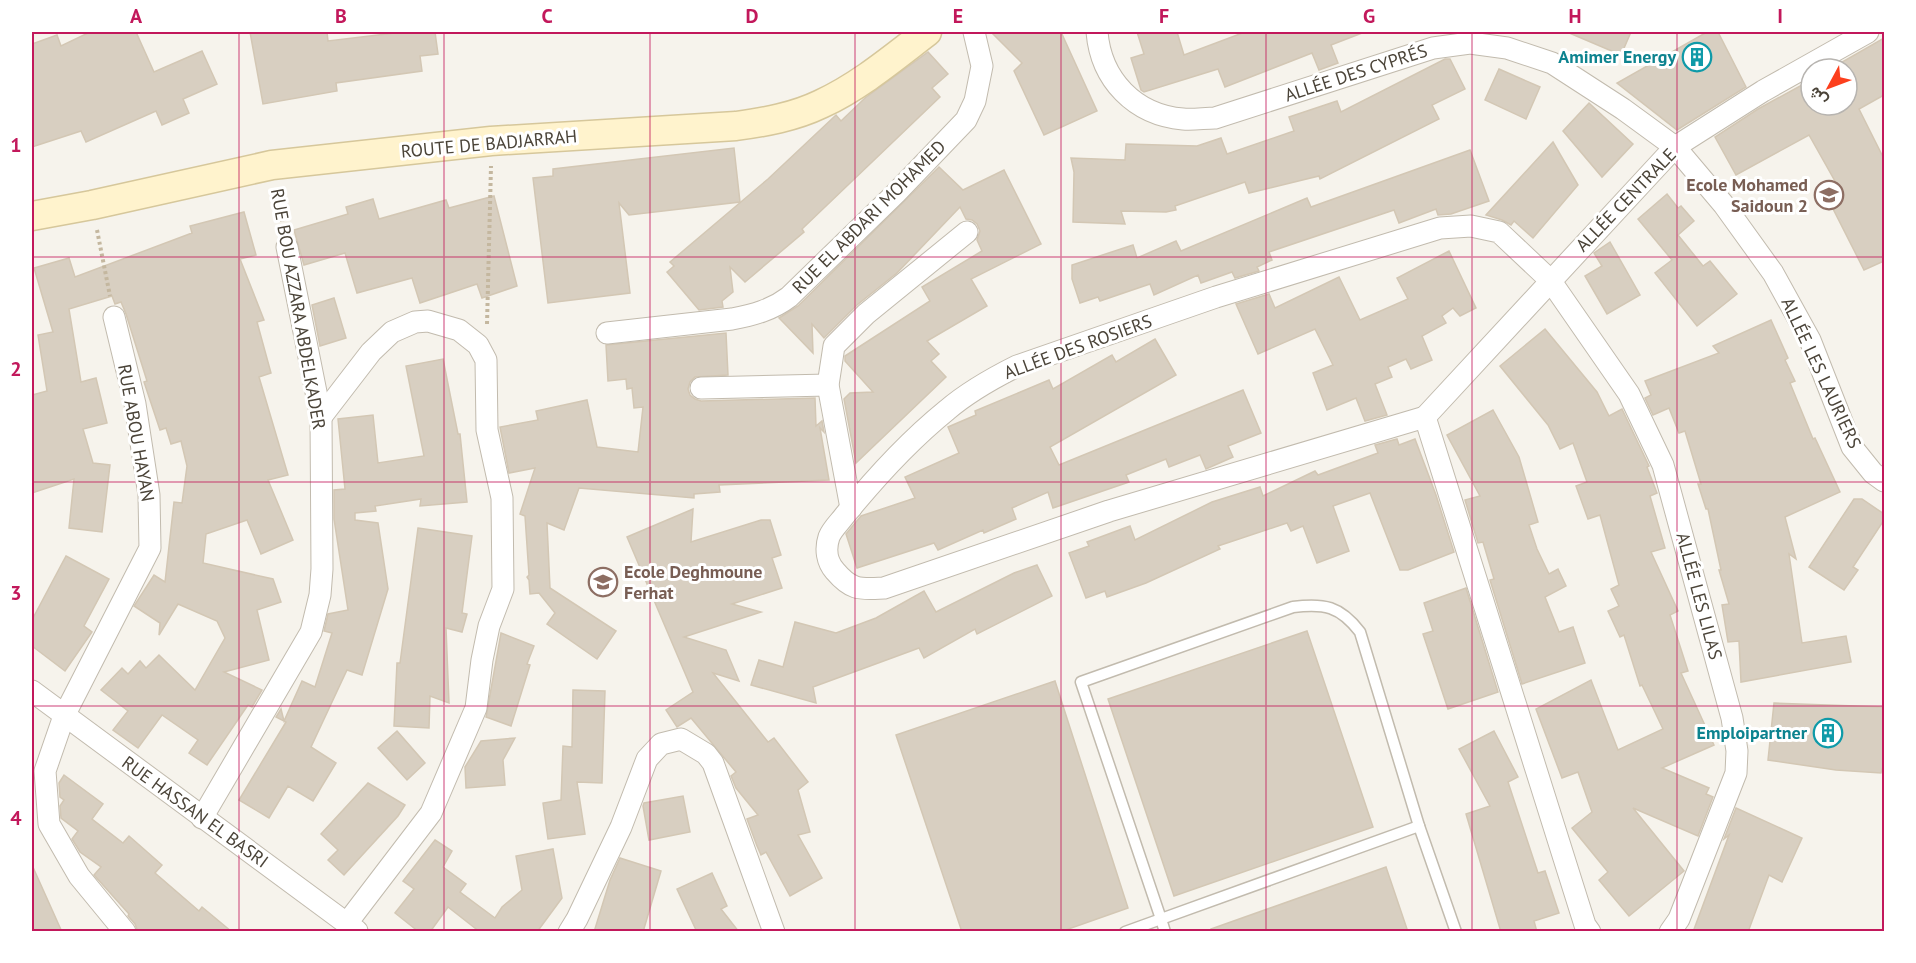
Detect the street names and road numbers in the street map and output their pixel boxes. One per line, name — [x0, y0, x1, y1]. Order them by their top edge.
street label: ALLÉE DES CYPRÉS — [1282, 39, 1430, 106]
street label: ROUTE DE BADJARRAH — [400, 124, 578, 163]
street label: RUE EL ABDARI MOHAMED — [787, 135, 950, 298]
street label: ALLÉE CENTRALE — [1570, 143, 1681, 256]
street label: RUE BOU AZZARA ABDELKADER — [266, 187, 331, 432]
street label: ALLÉE LES LAURIERS — [1776, 294, 1867, 452]
street label: ALLÉE DES ROSIERS — [1001, 309, 1155, 384]
street label: RUE ABOU HAYAN — [113, 362, 160, 503]
street label: ALLÉE LES LILAS — [1671, 530, 1727, 662]
street label: RUE HASSAN EL BASRI — [117, 751, 273, 873]

